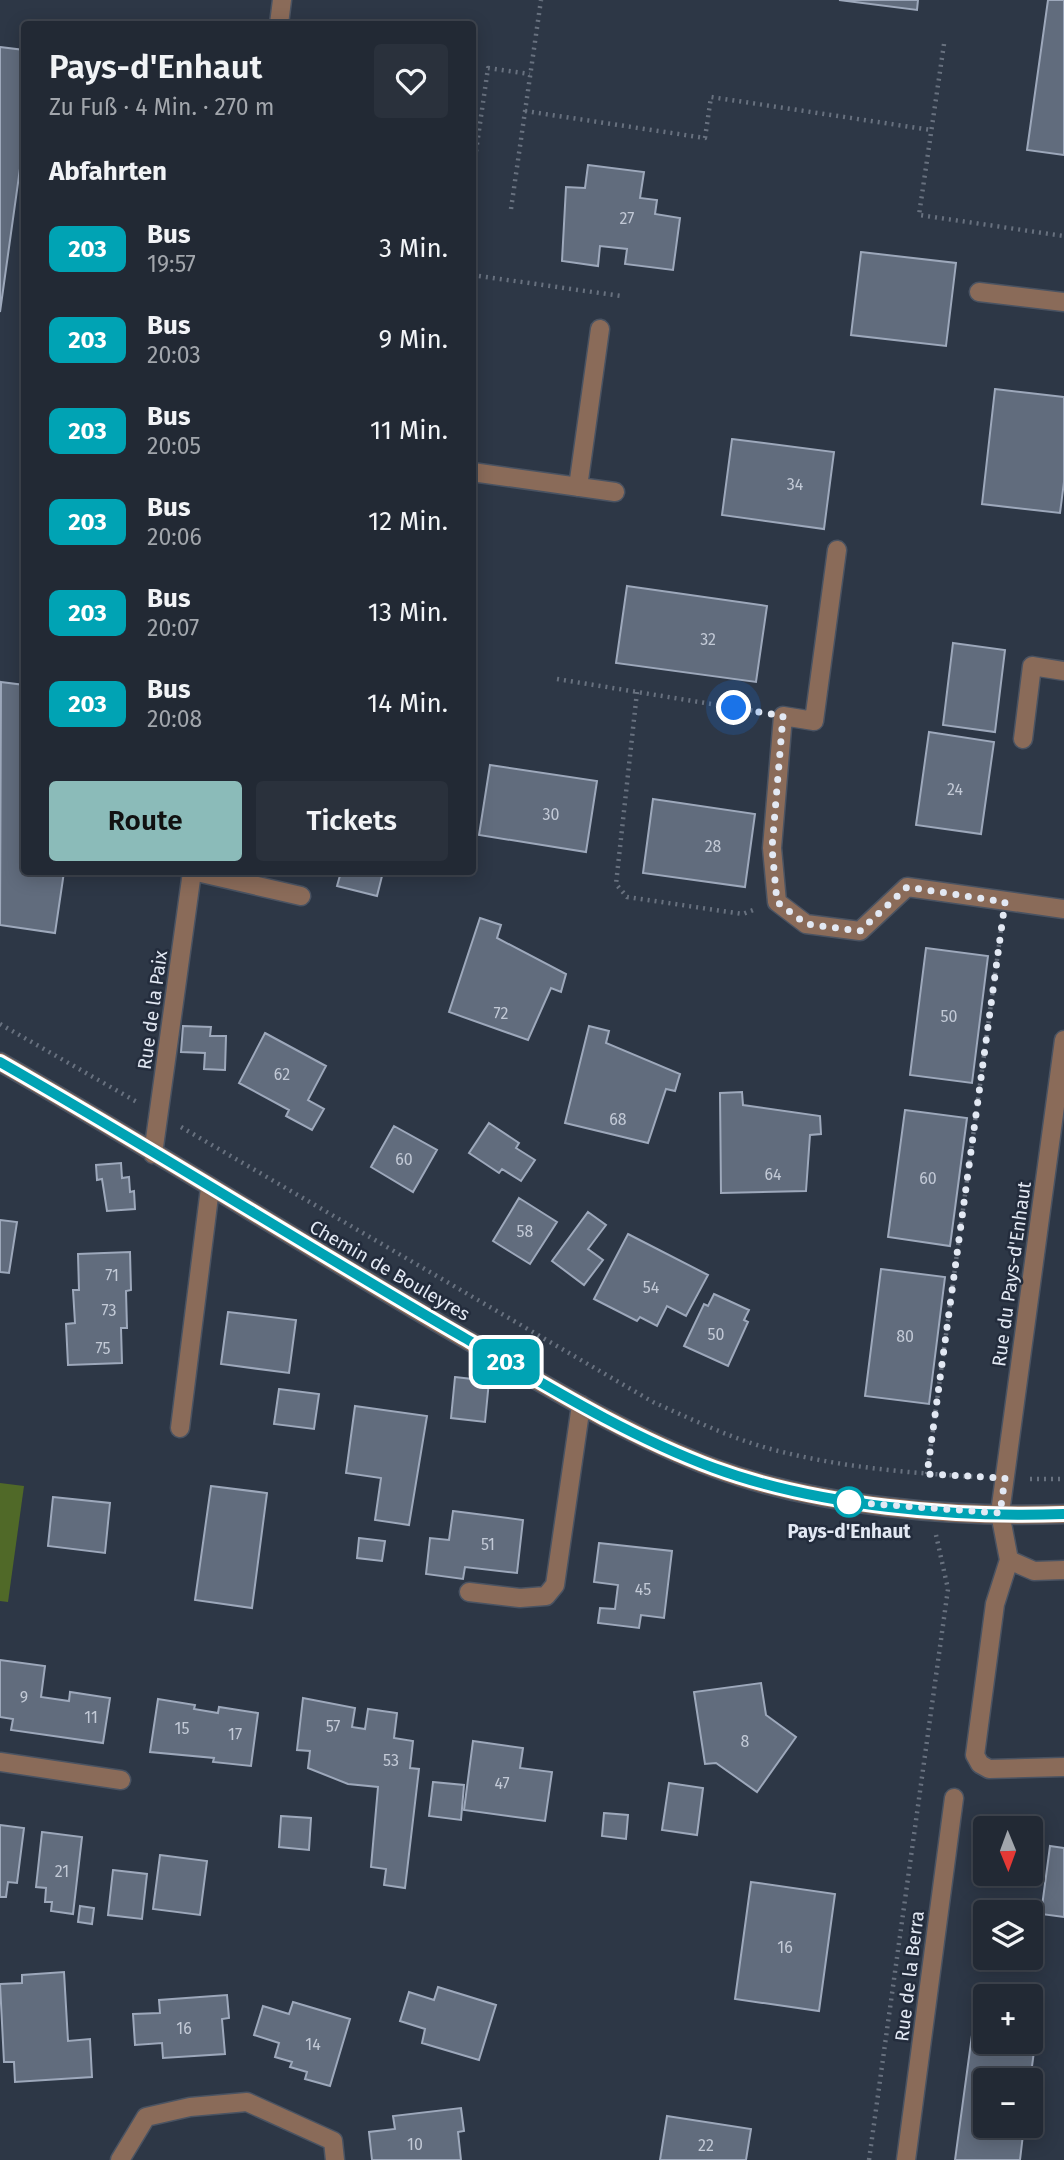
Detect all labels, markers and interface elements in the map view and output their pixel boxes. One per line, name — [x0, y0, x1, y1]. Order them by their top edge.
button: heart — [374, 44, 448, 118]
text: Pays-d'Enhaut — [49, 47, 262, 87]
text: Zu Fuß · 4 Min. · 270 m — [49, 93, 274, 121]
text: Abfahrten — [49, 156, 167, 187]
house number: 27 — [620, 209, 634, 228]
text: Bus — [147, 219, 190, 250]
text: 3 Min. — [379, 233, 448, 264]
text: 203 — [68, 235, 107, 263]
text: 19:57 — [147, 250, 196, 278]
text: Bus — [147, 310, 190, 341]
text: 9 Min. — [378, 324, 448, 355]
text: 203 — [68, 326, 107, 354]
text: 20:03 — [147, 341, 201, 369]
text: Bus — [147, 401, 190, 432]
text: 11 Min. — [370, 415, 448, 446]
text: 203 — [68, 417, 107, 445]
text: 20:05 — [147, 432, 201, 460]
house number: 34 — [787, 475, 804, 494]
text: Bus — [147, 492, 190, 523]
text: 12 Min. — [368, 506, 448, 537]
text: 203 — [68, 508, 107, 536]
text: 20:06 — [147, 523, 202, 551]
text: Bus — [147, 583, 190, 614]
text: 13 Min. — [368, 597, 448, 628]
text: 203 — [68, 599, 107, 627]
text: 20:07 — [147, 614, 199, 642]
house number: 32 — [700, 630, 716, 649]
text: Bus — [147, 674, 190, 705]
text: 14 Min. — [367, 688, 448, 719]
text: 203 — [68, 690, 107, 718]
your location — [716, 690, 751, 725]
text: 20:08 — [147, 705, 202, 733]
house number: 24 — [947, 780, 963, 799]
button: Route — [49, 781, 242, 861]
button: Tickets — [256, 781, 448, 861]
house number: 30 — [543, 805, 560, 824]
house number: 28 — [705, 837, 722, 856]
street label: Rue de la Paix — [133, 948, 172, 1071]
house number: 72 — [494, 1004, 508, 1023]
house number: 50 — [941, 1007, 958, 1026]
house number: 62 — [274, 1065, 290, 1084]
house number: 68 — [609, 1110, 627, 1129]
house number: 60 — [395, 1150, 413, 1169]
house number: 64 — [764, 1165, 782, 1184]
house number: 60 — [919, 1169, 937, 1188]
street label: Rue du Pays-d'Enhaut — [987, 1180, 1036, 1368]
street label: Chemin de Bouleyres — [305, 1215, 474, 1326]
house number: 58 — [517, 1222, 534, 1241]
house number: 71 — [105, 1266, 119, 1285]
house number: 54 — [643, 1278, 660, 1297]
house number: 73 — [102, 1301, 116, 1320]
house number: 50 — [708, 1325, 725, 1344]
house number: 80 — [896, 1327, 914, 1346]
house number: 75 — [96, 1339, 110, 1358]
line badge: 203 — [466, 1339, 546, 1385]
text: 203 — [487, 1348, 525, 1376]
marker: Pays-d'Enhaut — [834, 1487, 864, 1517]
place label: Pays-d'Enhaut — [787, 1520, 911, 1543]
house number: 51 — [481, 1535, 495, 1554]
house number: 45 — [635, 1580, 651, 1599]
house number: 9 — [20, 1688, 28, 1707]
house number: 11 — [84, 1708, 98, 1727]
house number: 57 — [326, 1717, 340, 1736]
house number: 15 — [175, 1719, 189, 1738]
house number: 17 — [228, 1725, 242, 1744]
house number: 8 — [741, 1732, 750, 1751]
house number: 53 — [383, 1751, 399, 1770]
house number: 47 — [494, 1774, 510, 1793]
north arrow — [973, 1816, 1043, 1886]
map controls — [973, 1816, 1043, 2138]
house number: 21 — [55, 1862, 69, 1881]
button: layers — [973, 1900, 1043, 1970]
street label: Rue de la Berra — [890, 1909, 929, 2043]
house number: 16 — [777, 1938, 793, 1957]
button: + — [973, 1984, 1043, 2054]
house number: 16 — [176, 2019, 192, 2038]
house number: 14 — [305, 2035, 321, 2054]
button: − — [973, 2068, 1043, 2138]
house number: 10 — [407, 2135, 423, 2154]
house number: 22 — [698, 2136, 714, 2155]

